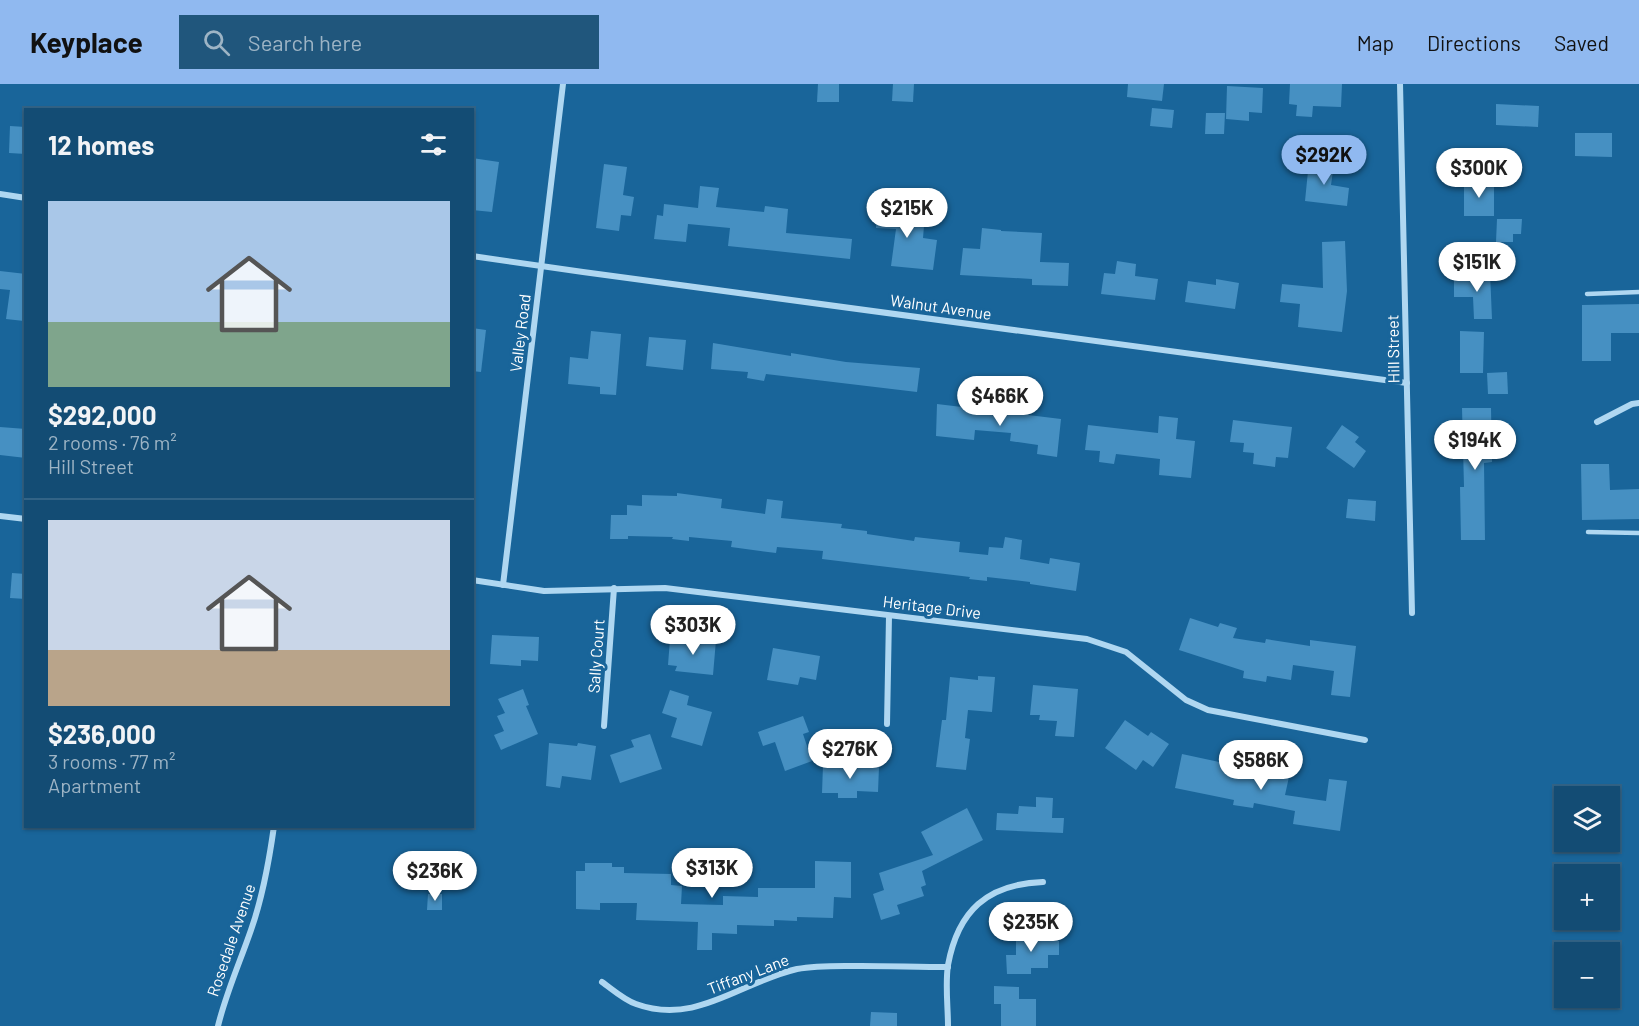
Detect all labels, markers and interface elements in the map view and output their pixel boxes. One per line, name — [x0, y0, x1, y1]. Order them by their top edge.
search box — [179, 15, 599, 69]
text: Keyplace — [30, 25, 143, 59]
icon: search — [200, 26, 233, 59]
text: Search here — [248, 29, 362, 55]
text: Map — [1357, 30, 1394, 55]
text: Directions — [1427, 30, 1521, 55]
text: Saved — [1554, 30, 1609, 55]
icon: filters — [417, 128, 450, 161]
text: 12 homes — [48, 129, 154, 160]
pin: $292K — [1282, 135, 1366, 186]
text: $292K — [1296, 142, 1352, 166]
pin: $300K — [1437, 148, 1521, 199]
text: $300K — [1450, 155, 1508, 179]
pin: $215K — [865, 188, 949, 239]
text: $215K — [881, 195, 933, 219]
icon: home — [195, 240, 303, 348]
pin: $151K — [1435, 242, 1519, 293]
text: $151K — [1453, 249, 1501, 273]
street label: Walnut Avenue — [889, 290, 993, 323]
street label: Valley Road — [505, 293, 534, 373]
street label: Hill Street — [1382, 314, 1403, 384]
pin: $466K — [958, 376, 1042, 427]
text: $466K — [971, 383, 1029, 407]
text: $292,000 — [48, 399, 156, 430]
pin: $194K — [1433, 420, 1517, 471]
text: $194K — [1448, 427, 1502, 451]
text: 2 rooms · 76 m² — [48, 430, 177, 454]
text: Hill Street — [48, 454, 134, 478]
icon: home — [195, 559, 303, 667]
street label: Heritage Drive — [882, 591, 982, 622]
pin: $303K — [651, 605, 735, 656]
text: $303K — [665, 612, 721, 636]
street label: Sally Court — [583, 618, 608, 694]
text: $236,000 — [48, 718, 156, 749]
pin: $276K — [808, 729, 892, 780]
text: $276K — [822, 736, 878, 760]
pin: $586K — [1219, 740, 1303, 791]
text: $586K — [1233, 747, 1289, 771]
text: 3 rooms · 77 m² — [48, 749, 176, 773]
text: Apartment — [48, 773, 141, 797]
map controls — [1554, 786, 1620, 1008]
button: layers — [1554, 786, 1620, 852]
pin: $313K — [670, 848, 754, 899]
pin: $236K — [393, 851, 477, 902]
text: $313K — [686, 855, 738, 879]
text: $236K — [407, 858, 463, 882]
button: + — [1554, 864, 1620, 930]
street label: Rosedale Avenue — [202, 881, 259, 999]
pin: $235K — [989, 902, 1073, 953]
text: $235K — [1003, 909, 1059, 933]
button: − — [1554, 942, 1620, 1008]
street label: Tiffany Lane — [704, 949, 791, 998]

